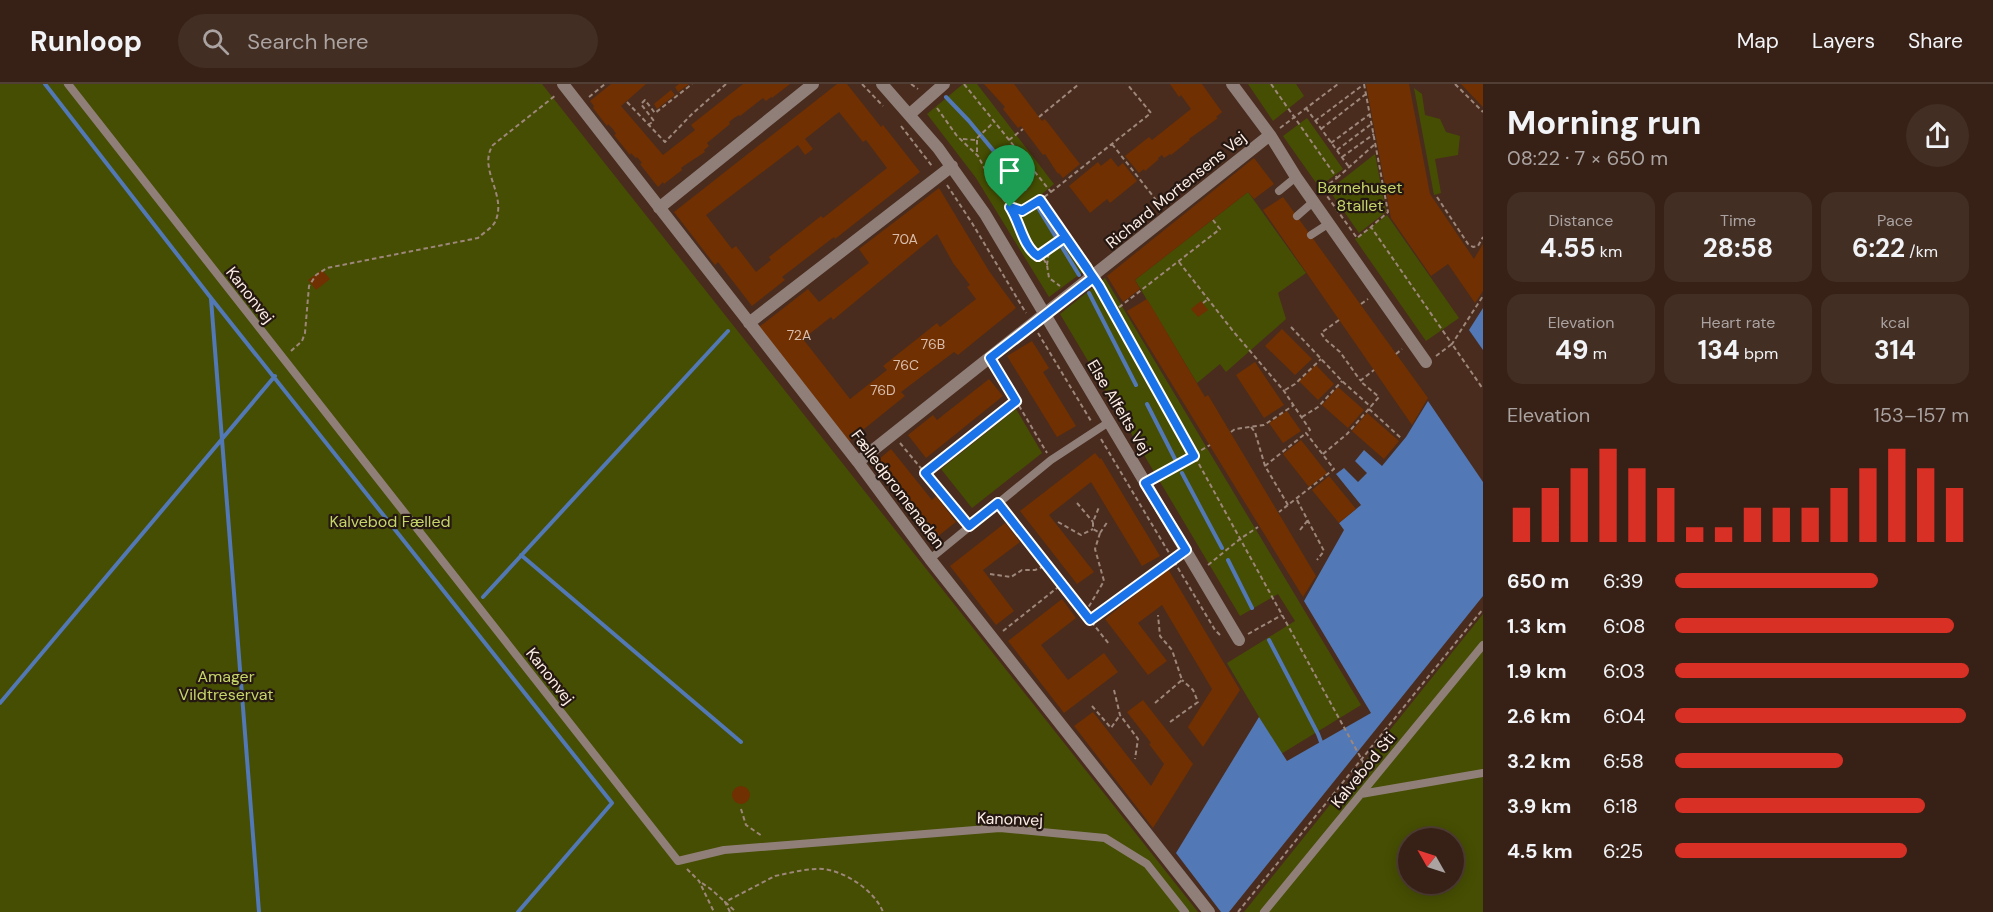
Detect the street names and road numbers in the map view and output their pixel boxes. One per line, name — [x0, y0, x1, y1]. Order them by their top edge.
street label: Richard Mortensens Vej — [1101, 127, 1251, 253]
street label: Kanonvej — [221, 262, 279, 328]
street label: Else Alfelts Vej — [1082, 356, 1156, 458]
street label: Fælledpromenaden — [846, 425, 950, 553]
street label: Kanonvej — [521, 643, 579, 709]
street label: Kalvebod Sti — [1326, 728, 1400, 812]
street label: Kanonvej — [976, 807, 1044, 831]

